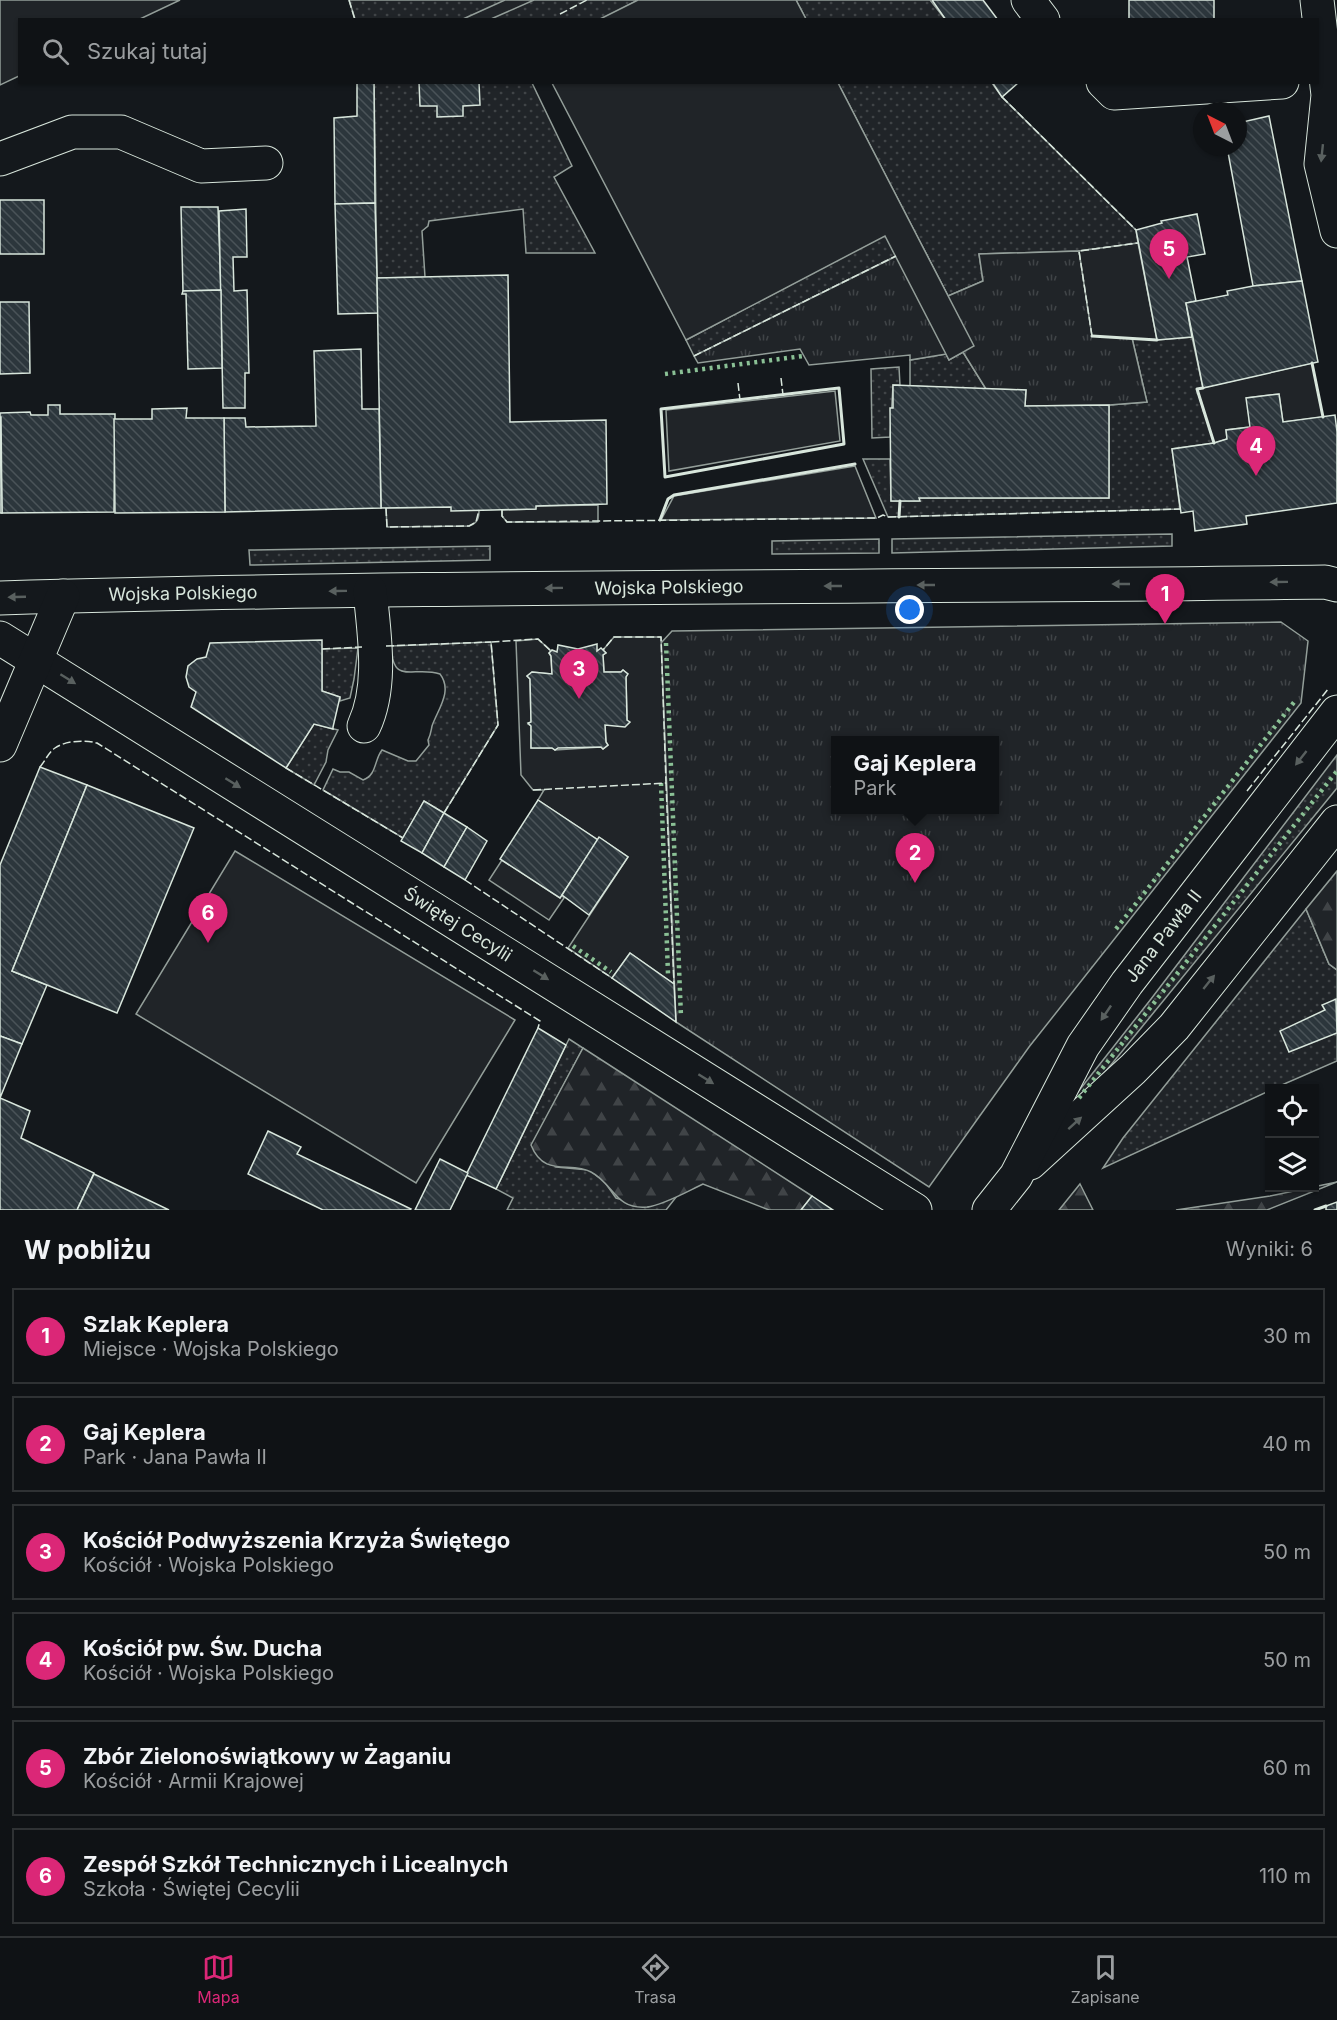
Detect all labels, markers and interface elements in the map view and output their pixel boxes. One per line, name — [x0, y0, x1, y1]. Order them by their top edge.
search box — [18, 18, 1319, 84]
icon: search — [39, 35, 72, 68]
text: Szukaj tutaj — [87, 38, 207, 64]
north arrow — [1193, 102, 1247, 156]
one-way arrow — [1317, 143, 1327, 162]
pin: 5 — [1150, 230, 1188, 279]
pin: 4 — [1236, 426, 1276, 476]
pin: 1 — [1146, 574, 1184, 624]
street label: Wojska Polskiego — [594, 575, 744, 599]
one-way arrow — [1270, 578, 1289, 587]
one-way arrow — [1111, 579, 1130, 589]
one-way arrow — [916, 580, 935, 590]
street label: Wojska Polskiego — [108, 581, 258, 605]
one-way arrow — [824, 581, 843, 591]
one-way arrow — [545, 583, 564, 593]
one-way arrow — [329, 586, 348, 596]
one-way arrow — [8, 592, 27, 602]
your location — [895, 595, 924, 624]
pin: 3 — [560, 650, 598, 699]
one-way arrow — [59, 674, 76, 685]
popup — [831, 736, 999, 814]
text: Gaj Keplera — [854, 750, 976, 776]
one-way arrow — [1296, 751, 1308, 766]
text: Park — [854, 776, 896, 800]
one-way arrow — [225, 777, 241, 788]
pin: 2 — [896, 834, 934, 883]
street label: Świętej Cecylii — [400, 881, 517, 966]
street label: Jana Pawła II — [1120, 886, 1206, 986]
pin: 6 — [188, 894, 228, 943]
one-way arrow — [533, 970, 549, 981]
one-way arrow — [1203, 975, 1215, 990]
one-way arrow — [1101, 1005, 1112, 1021]
one-way arrow — [698, 1073, 714, 1084]
map controls — [1265, 1084, 1319, 1192]
button: locate — [1265, 1084, 1319, 1138]
one-way arrow — [1067, 1117, 1082, 1130]
button: layers — [1265, 1138, 1319, 1192]
text: W pobliżu — [24, 1234, 151, 1265]
text: Wyniki: 6 — [1226, 1237, 1313, 1261]
text: Szlak Keplera — [83, 1311, 229, 1337]
text: 1 — [41, 1324, 50, 1348]
text: 30 m — [1263, 1324, 1311, 1348]
text: Miejsce · Wojska Polskiego — [83, 1337, 339, 1361]
text: Gaj Keplera — [83, 1419, 206, 1445]
text: 2 — [39, 1432, 52, 1456]
text: 40 m — [1262, 1432, 1311, 1456]
text: Park · Jana Pawła II — [83, 1445, 267, 1469]
text: Kościół Podwyższenia Krzyża Świętego — [83, 1527, 510, 1553]
text: 3 — [39, 1540, 52, 1564]
text: 50 m — [1263, 1540, 1311, 1564]
text: Kościół · Wojska Polskiego — [83, 1553, 334, 1577]
text: Kościół pw. Św. Ducha — [83, 1635, 322, 1661]
text: 4 — [39, 1648, 52, 1672]
text: 50 m — [1263, 1648, 1311, 1672]
text: Kościół · Wojska Polskiego — [83, 1661, 334, 1685]
text: Zbór Zielonoświątkowy w Żaganiu — [83, 1743, 451, 1769]
text: 5 — [39, 1756, 52, 1780]
text: 60 m — [1263, 1756, 1311, 1780]
text: Kościół · Armii Krajowej — [83, 1769, 304, 1793]
text: Zespół Szkół Technicznych i Licealnych — [83, 1851, 508, 1877]
text: 6 — [39, 1864, 52, 1888]
text: 110 m — [1259, 1864, 1311, 1888]
text: Szkoła · Świętej Cecylii — [83, 1877, 300, 1901]
tab: Mapa — [197, 1951, 240, 2007]
tab: Trasa — [634, 1951, 676, 2007]
tab: Zapisane — [1071, 1951, 1140, 2007]

